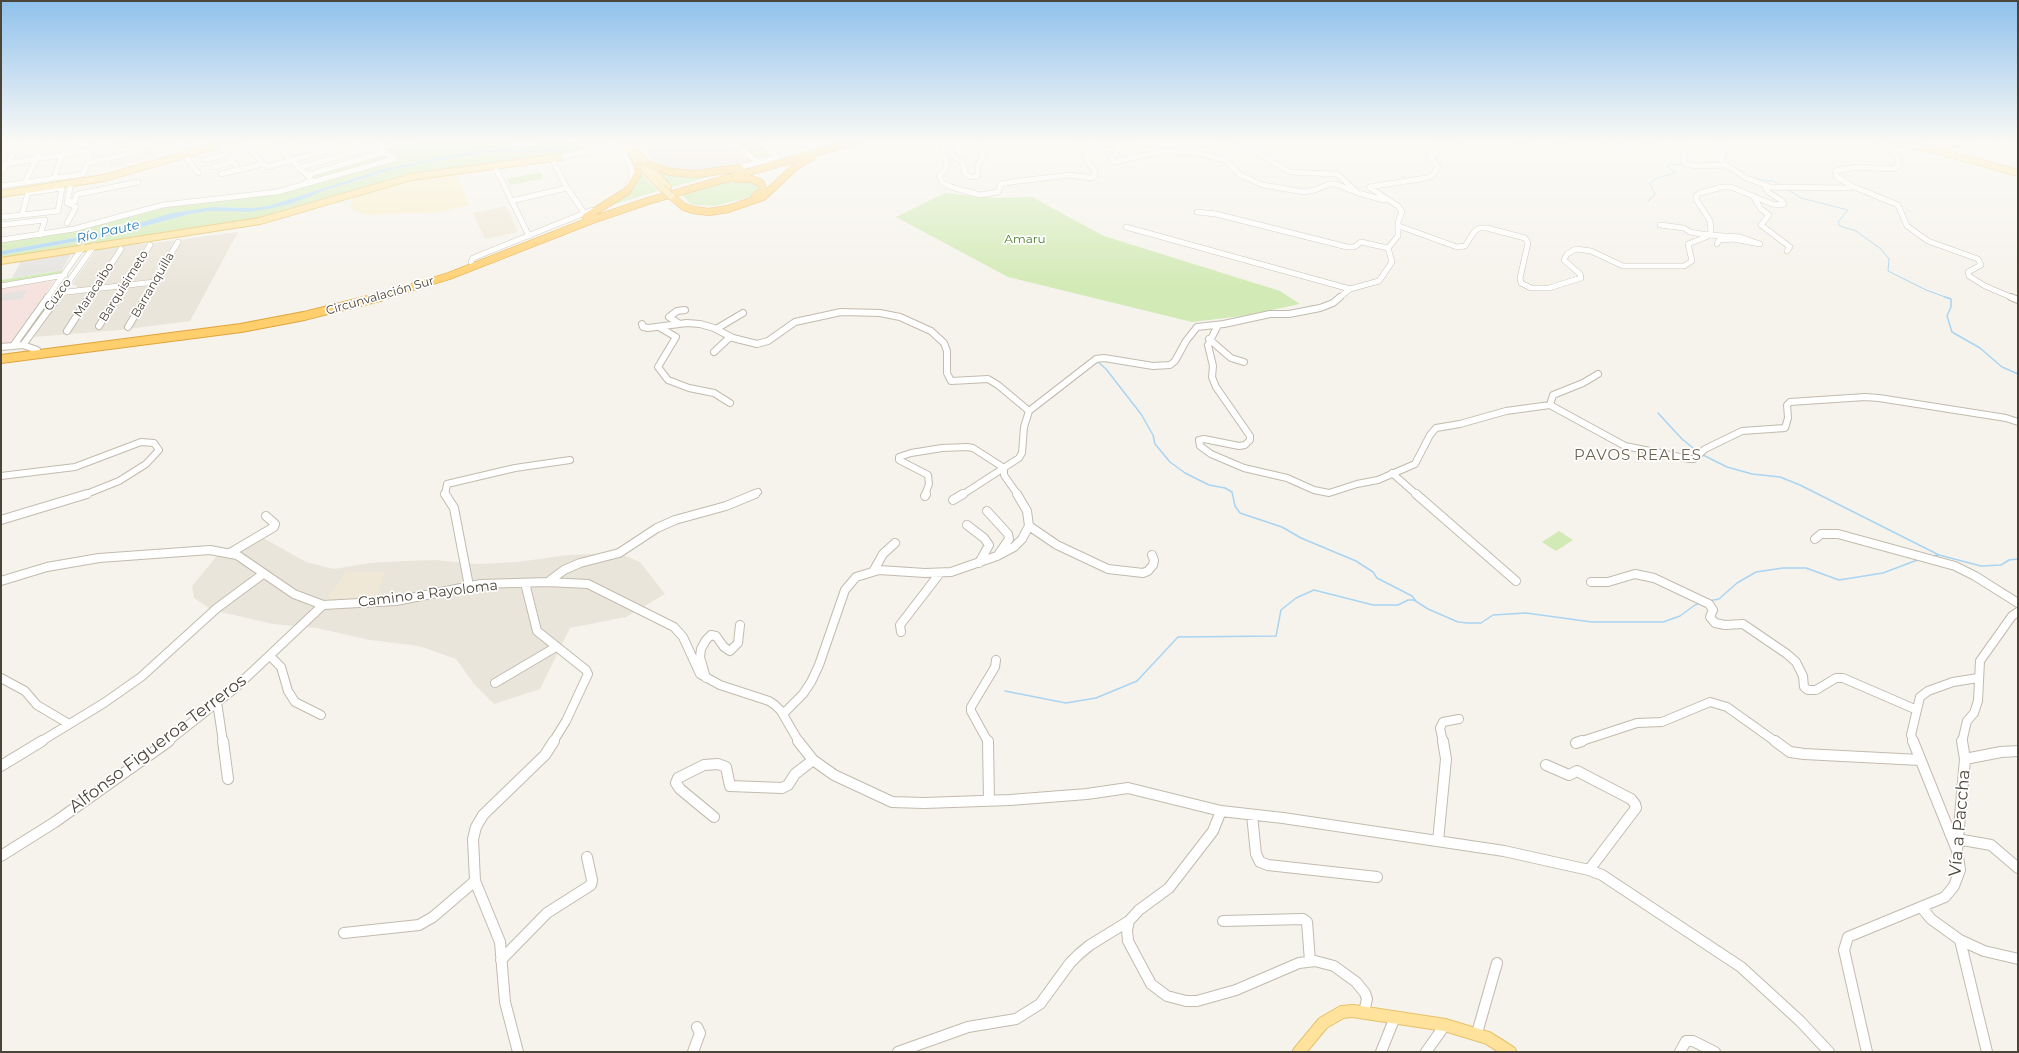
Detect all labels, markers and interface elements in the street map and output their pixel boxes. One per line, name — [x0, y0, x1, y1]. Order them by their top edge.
water label: Río Paute — [75, 217, 141, 247]
park label: Amaru — [1004, 232, 1046, 246]
street label: Barquisimeto — [96, 248, 152, 324]
street label: Barranquilla — [128, 250, 178, 320]
street label: Maracaibo — [71, 260, 117, 320]
street label: Circunvalación Sur — [324, 274, 436, 318]
street label: Cuzco — [41, 276, 75, 314]
district label: PAVOS REALES — [1574, 447, 1702, 465]
street label: Camino a Rayoloma — [357, 577, 499, 611]
street label: Alfonso Figueroa Terreros — [65, 671, 251, 817]
street label: Vía a Paccha — [1945, 769, 1975, 877]

